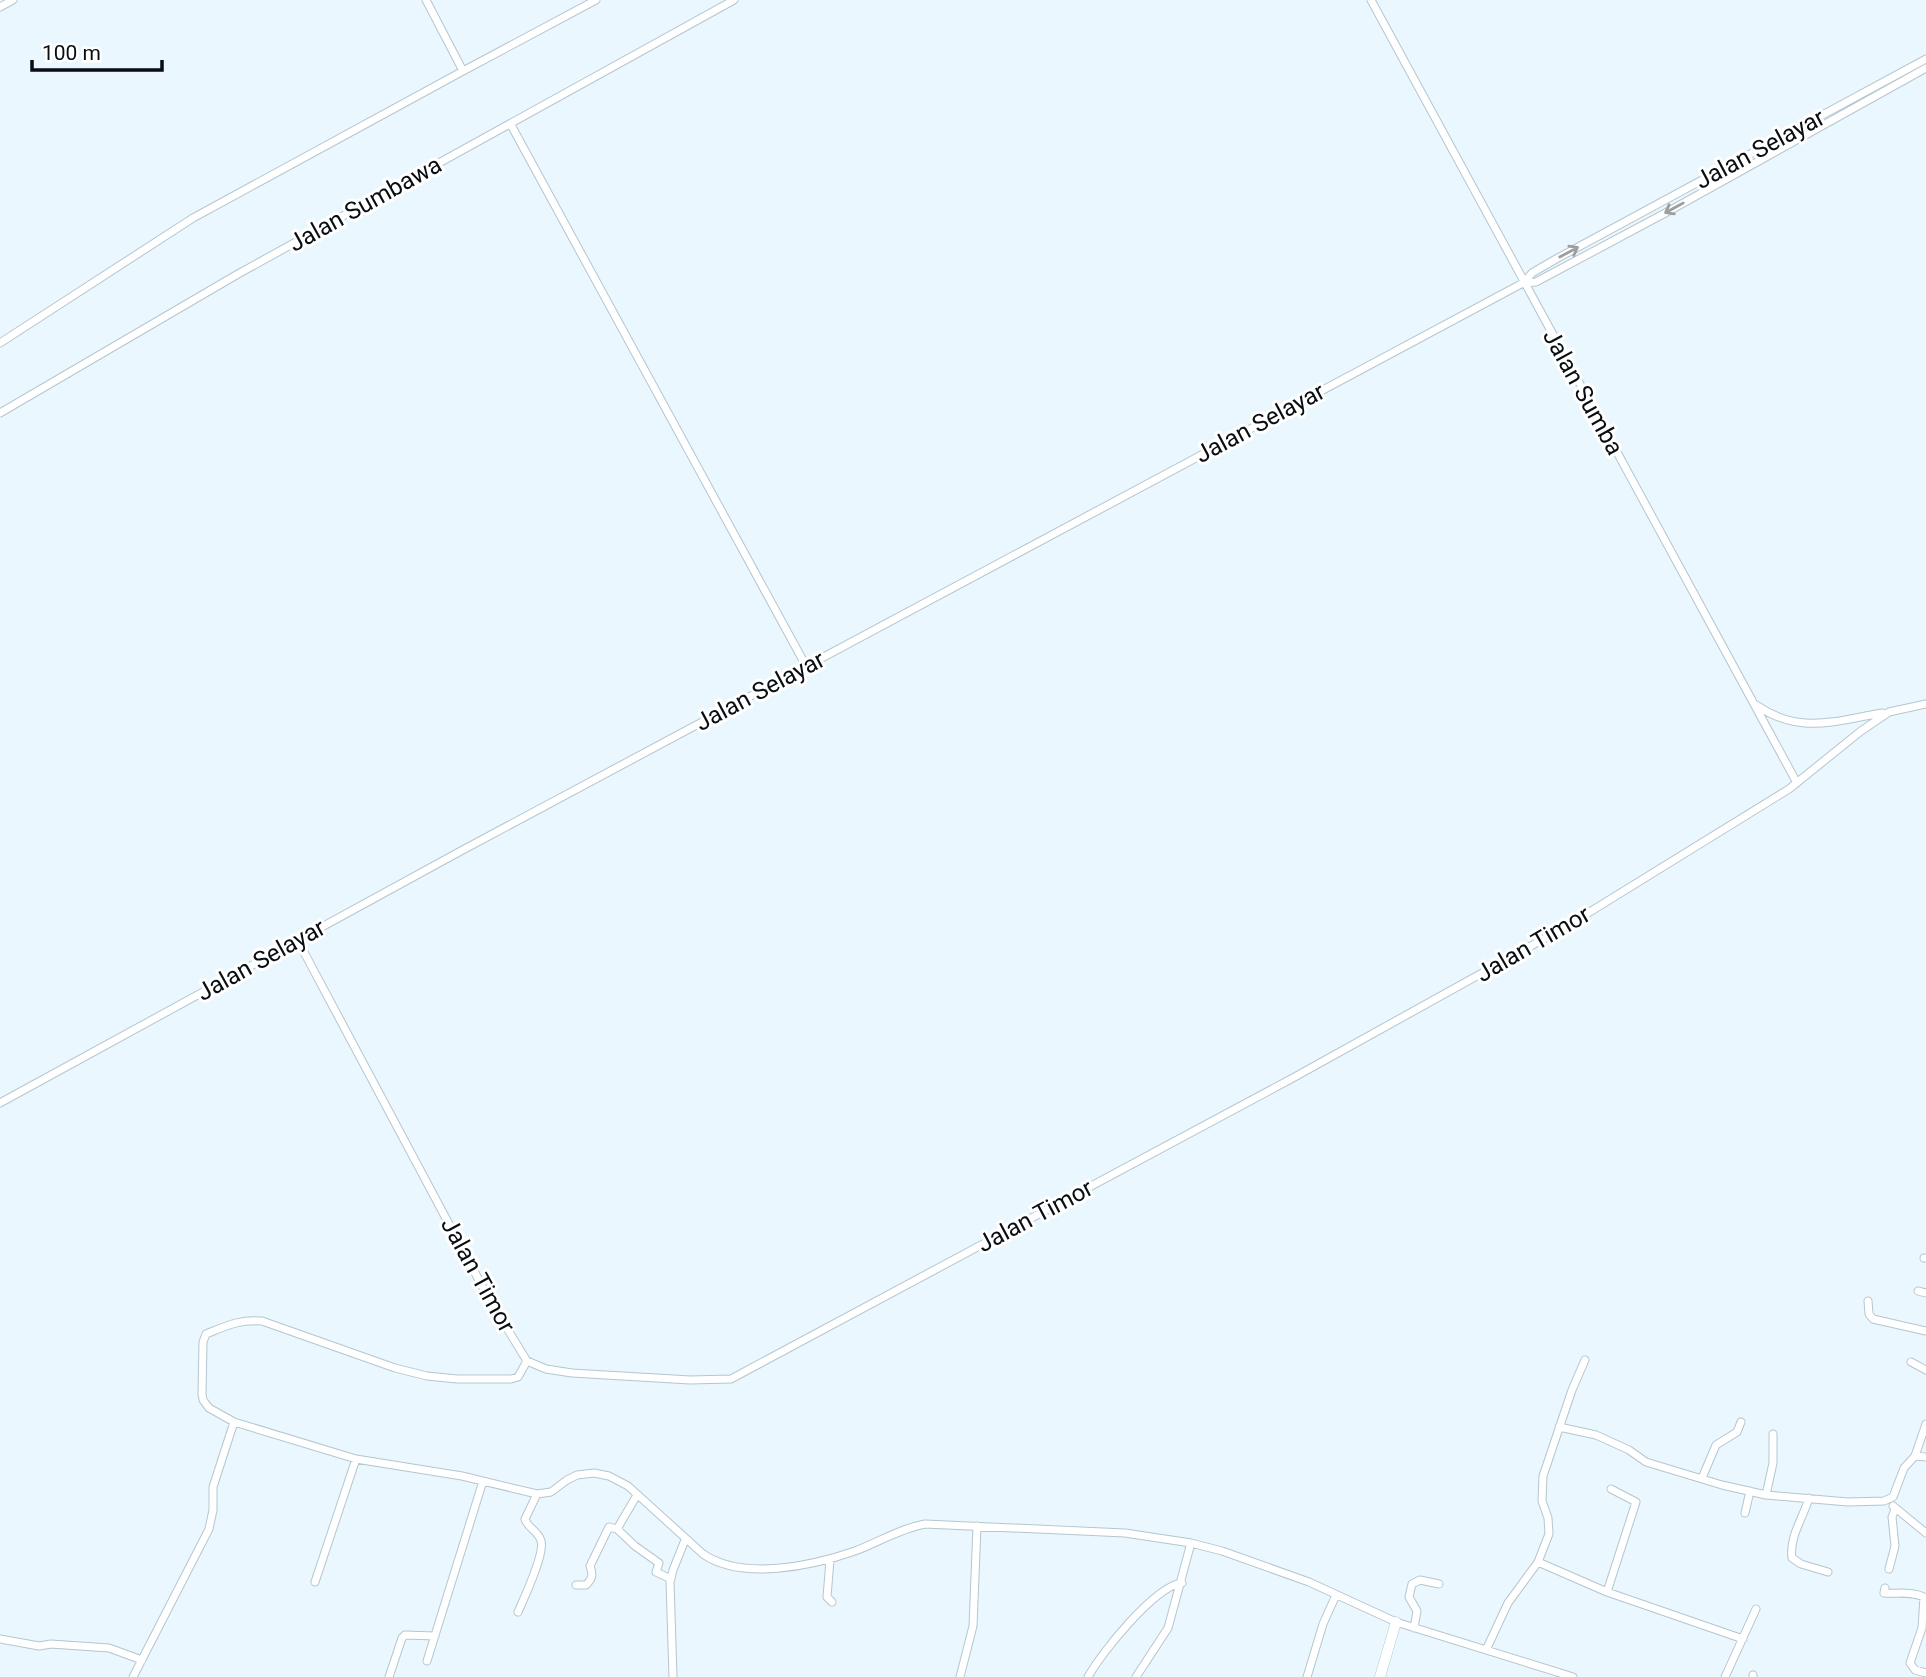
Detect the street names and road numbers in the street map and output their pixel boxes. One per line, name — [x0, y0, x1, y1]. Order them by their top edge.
street label: Jalan Selayar — [1691, 103, 1829, 195]
street label: Jalan Sumbawa — [284, 150, 446, 258]
street label: Jalan Sumba — [1537, 324, 1629, 460]
street label: Jalan Selayar — [1191, 377, 1329, 469]
street label: Jalan Selayar — [691, 645, 829, 737]
street label: Jalan Timor — [1471, 900, 1595, 988]
street label: Jalan Selayar — [192, 913, 330, 1007]
street label: Jalan Timor — [972, 1174, 1098, 1258]
street label: Jalan Timor — [435, 1213, 521, 1337]

